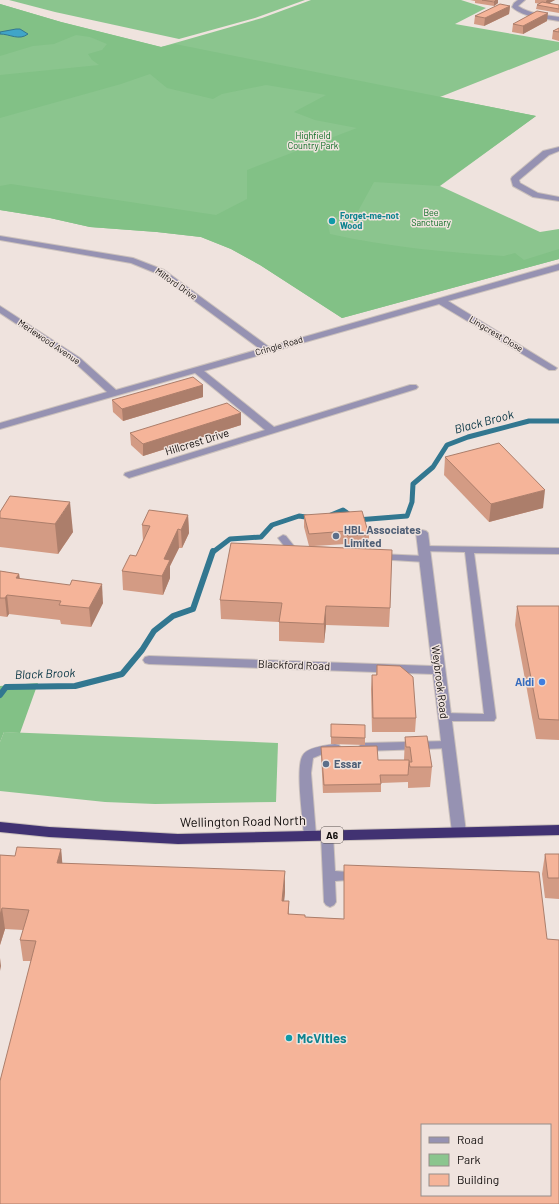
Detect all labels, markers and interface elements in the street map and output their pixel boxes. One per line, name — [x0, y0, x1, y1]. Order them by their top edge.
park label: Highfield Country Park — [288, 130, 339, 151]
park label: Bee Sanctuary — [411, 207, 451, 228]
place label: Forget-me-not Wood — [340, 210, 399, 231]
marker: Forget-me-not Wood — [327, 216, 337, 226]
street label: Milford Drive — [153, 265, 199, 302]
street label: Lingcrest Close — [467, 313, 525, 354]
street label: Merlewood Avenue — [16, 317, 83, 367]
street label: Cringle Road — [254, 333, 304, 358]
water label: Black Brook — [453, 406, 515, 436]
street label: Hillcrest Drive — [163, 426, 231, 457]
place label: HBL Associates Limited — [344, 523, 421, 549]
marker: HBL Associates Limited — [331, 531, 341, 541]
street label: Weybrook Road — [430, 644, 451, 719]
street label: Blackford Road — [258, 657, 330, 672]
water label: Black Brook — [14, 665, 76, 681]
place label: Aldi — [515, 675, 534, 688]
marker: Aldi — [537, 677, 547, 687]
place label: Essar — [334, 757, 362, 770]
marker: Essar — [321, 759, 331, 769]
street label: Wellington Road North — [180, 812, 306, 830]
road number: A6 — [321, 827, 343, 843]
place label: McVities — [297, 1030, 347, 1046]
marker: McVities — [284, 1033, 294, 1043]
legend — [421, 1124, 551, 1196]
text: Road — [457, 1132, 484, 1146]
text: Park — [457, 1152, 481, 1166]
text: Building — [457, 1172, 499, 1186]

